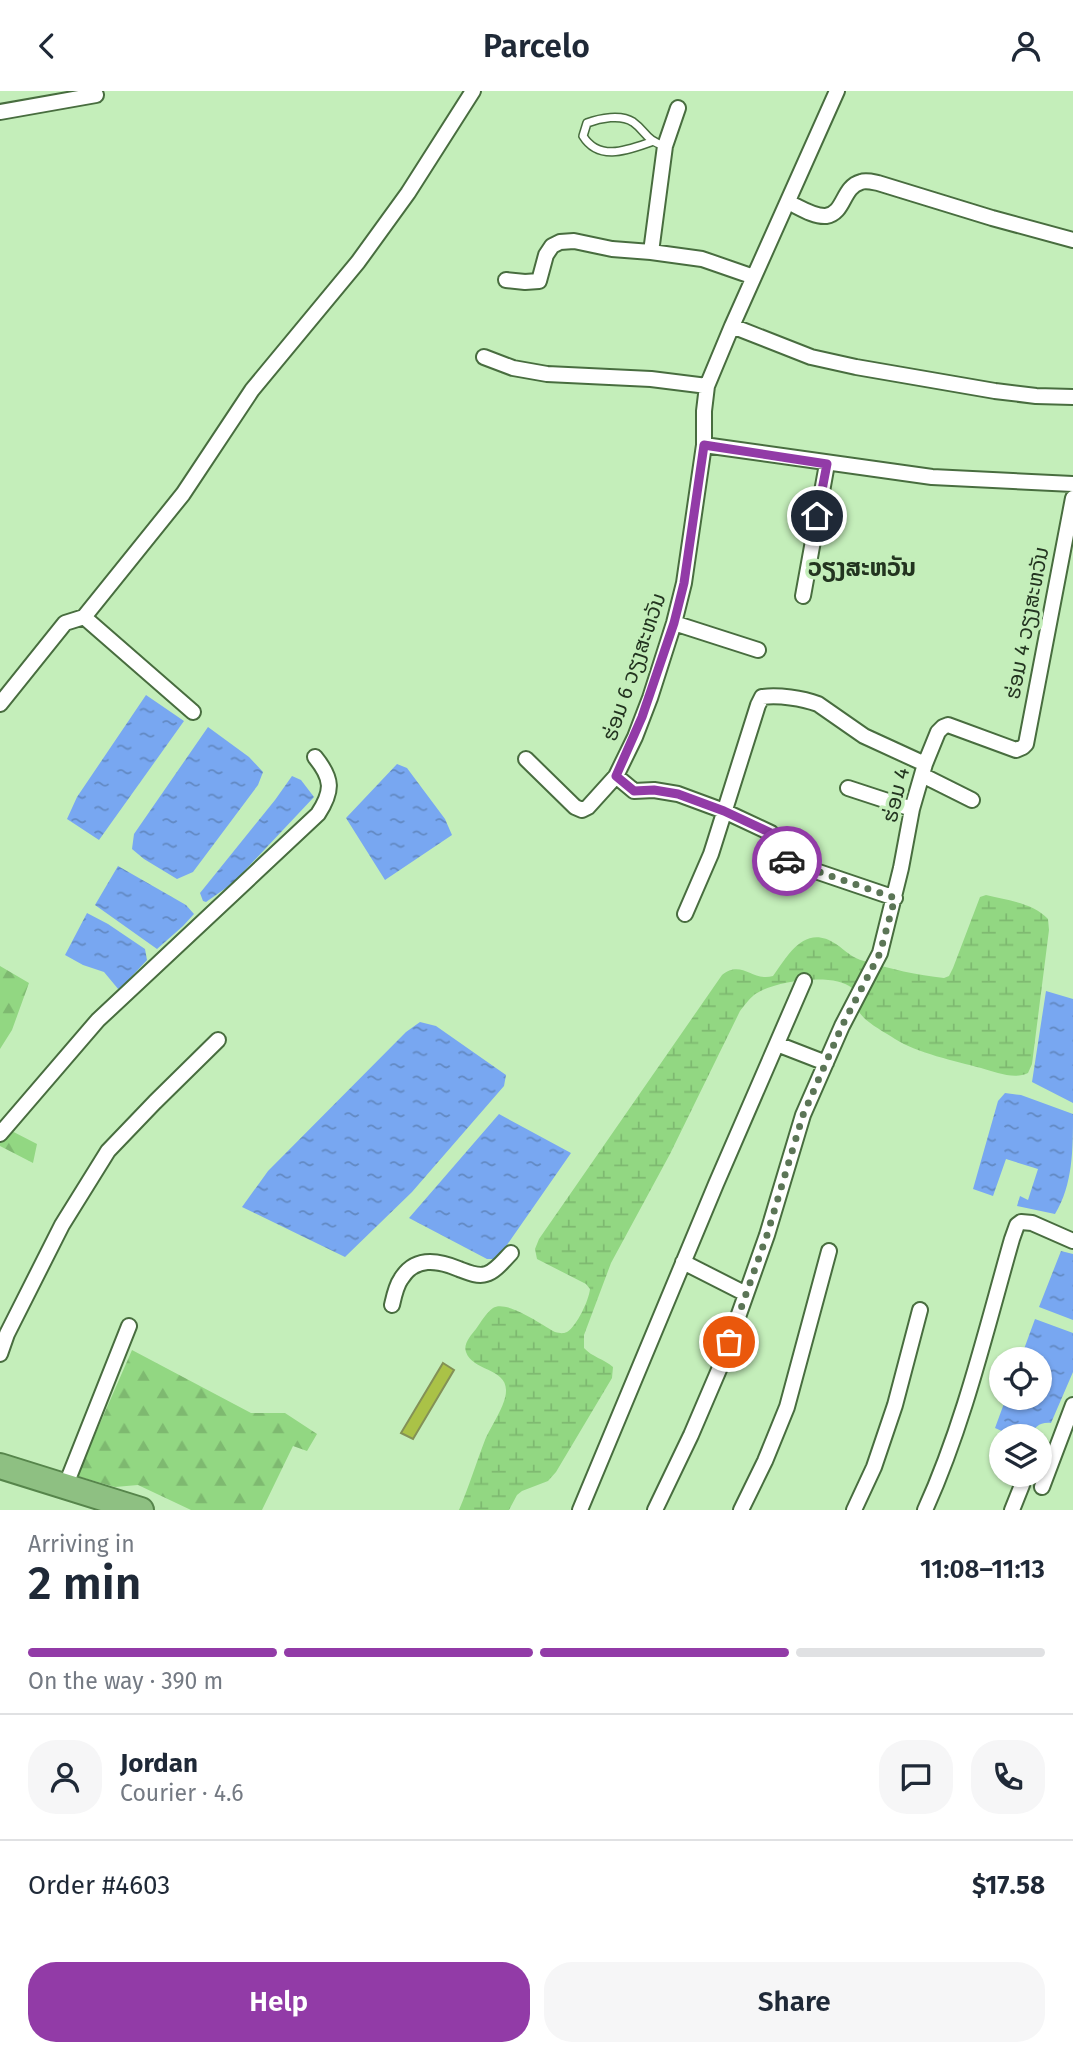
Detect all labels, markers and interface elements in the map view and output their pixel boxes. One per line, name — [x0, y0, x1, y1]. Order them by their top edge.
icon: back — [28, 27, 66, 65]
text: Parcelo — [483, 27, 590, 65]
icon: person — [1007, 27, 1045, 65]
pin — [787, 486, 847, 546]
icon: home — [798, 497, 836, 535]
street label: ຮ່ອມ 4 ວຽງສະຫວັນ — [999, 545, 1055, 701]
district label: ວຽງສະຫວັນ — [808, 554, 916, 582]
street label: ຮ່ອມ 6 ວຽງສະຫວັນ — [596, 590, 672, 744]
street label: ຮ່ອມ 4 — [877, 765, 915, 825]
courier — [752, 826, 822, 896]
icon: car — [768, 842, 806, 880]
pin — [699, 1312, 759, 1372]
icon: bag — [710, 1323, 748, 1361]
map controls — [989, 1347, 1052, 1487]
button: locate — [989, 1347, 1052, 1410]
button: layers — [989, 1424, 1052, 1487]
text: Arriving in — [28, 1530, 135, 1558]
text: 11:08–11:13 — [920, 1554, 1045, 1585]
text: 2 min — [28, 1556, 141, 1611]
text: On the way · 390 m — [28, 1667, 223, 1695]
button: person — [28, 1740, 102, 1814]
button: chat — [879, 1740, 953, 1814]
button: phone — [971, 1740, 1045, 1814]
text: Jordan — [120, 1748, 198, 1779]
text: Courier · 4.6 — [120, 1779, 244, 1807]
text: Order #4603 — [28, 1870, 170, 1901]
text: $17.58 — [972, 1870, 1045, 1901]
button: Help — [28, 1962, 530, 2042]
button: Share — [544, 1962, 1045, 2042]

